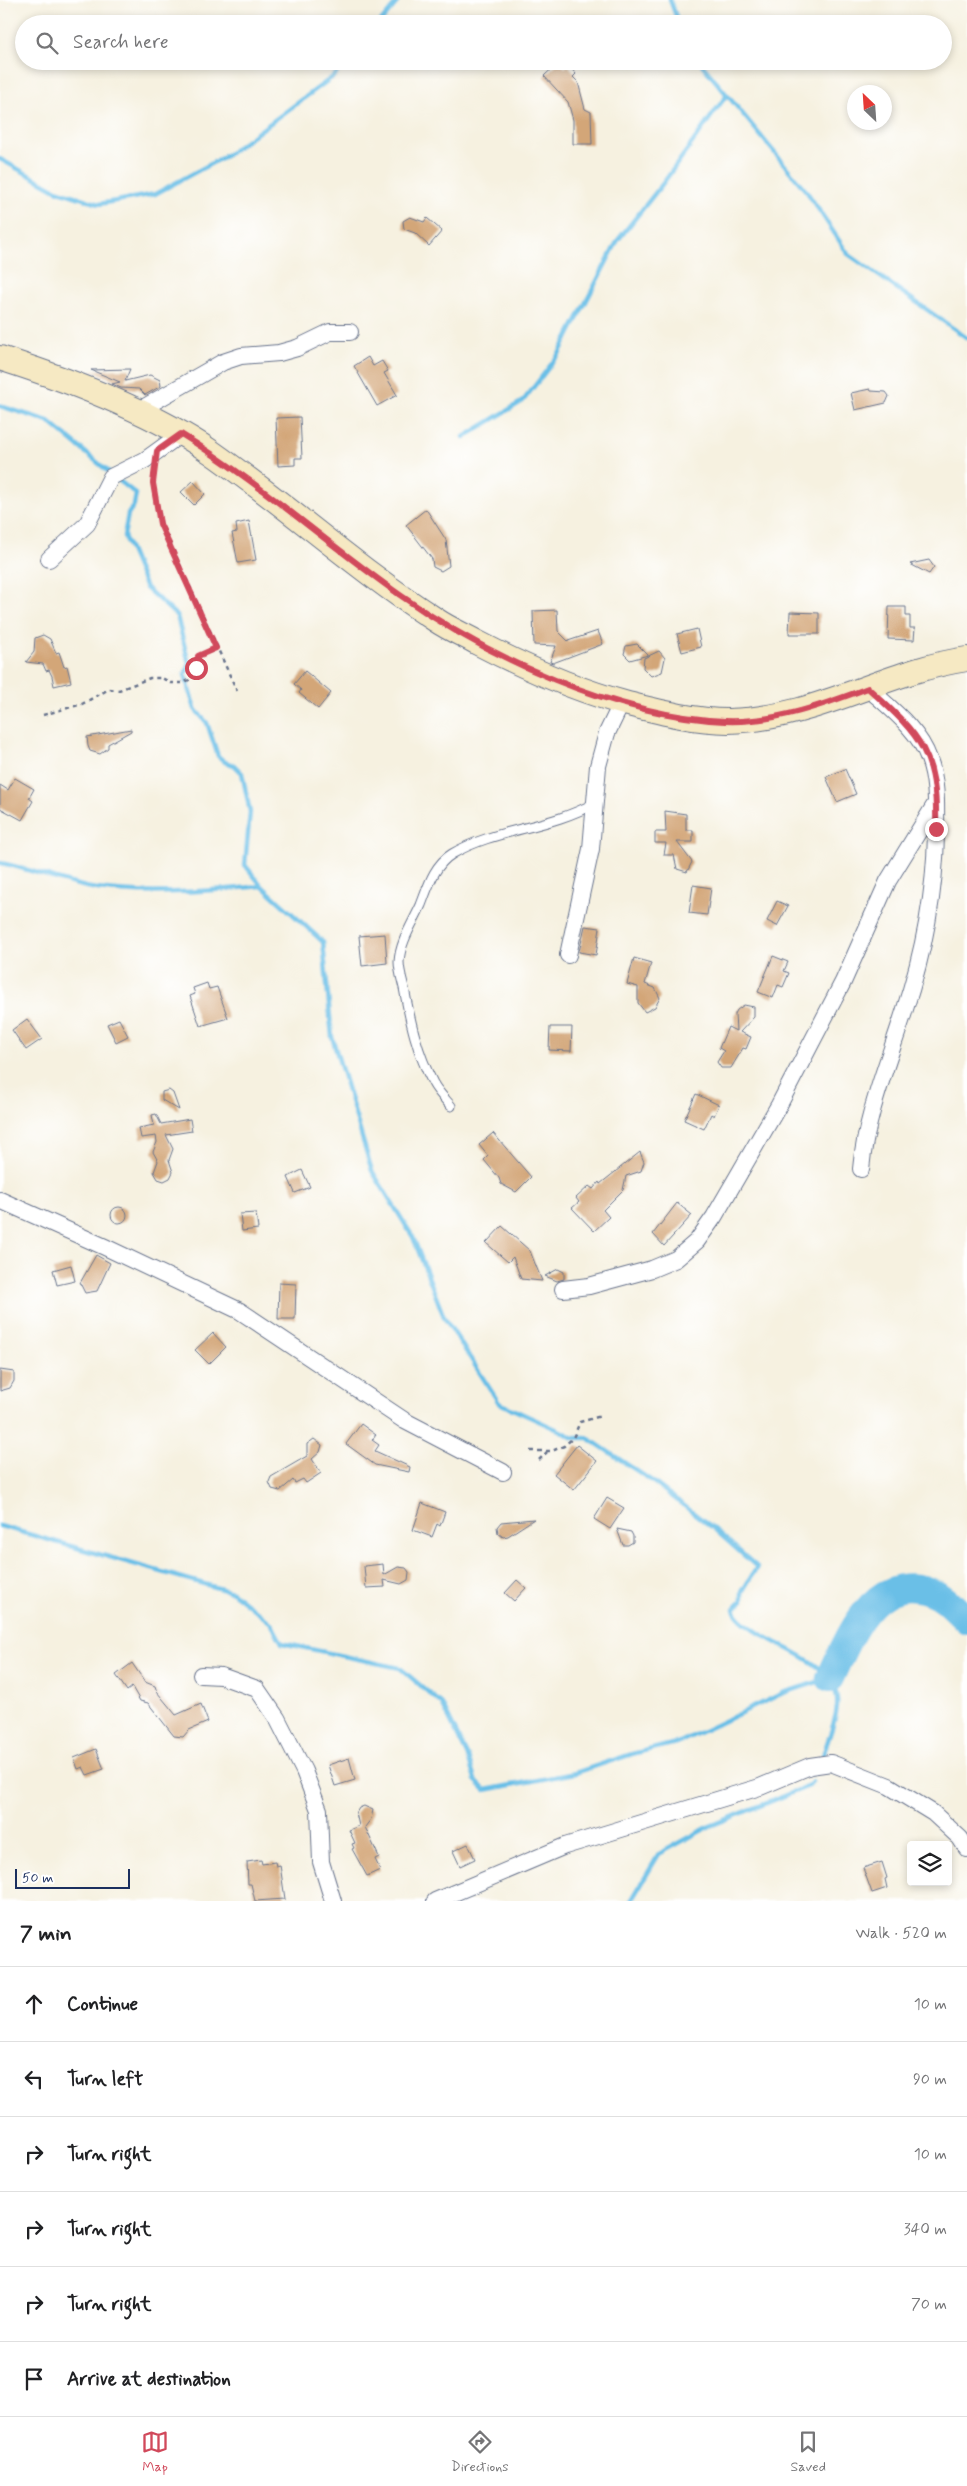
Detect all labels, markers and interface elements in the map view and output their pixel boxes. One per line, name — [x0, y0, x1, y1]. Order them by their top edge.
search box — [15, 15, 952, 70]
icon: search — [33, 29, 61, 57]
text: Search here — [73, 30, 169, 55]
north arrow — [847, 85, 892, 130]
route start — [185, 657, 208, 680]
route end — [925, 818, 948, 841]
map controls — [907, 1841, 952, 1886]
button: layers — [907, 1841, 952, 1886]
scale bar — [15, 1866, 130, 1889]
text: 50 m — [22, 1869, 53, 1887]
text: 7 min — [20, 1920, 72, 1948]
text: Walk · 520 m — [855, 1923, 947, 1944]
icon: ahead — [20, 1990, 48, 2018]
text: Continue — [67, 1992, 138, 2017]
text: 10 m — [914, 1994, 947, 2015]
icon: left — [20, 2065, 48, 2093]
text: Turn left — [67, 2067, 143, 2092]
text: 90 m — [913, 2069, 947, 2090]
icon: right — [20, 2140, 48, 2168]
text: Turn right — [67, 2142, 151, 2167]
text: 10 m — [914, 2144, 947, 2165]
icon: right — [20, 2215, 48, 2243]
text: Turn right — [67, 2217, 151, 2242]
text: 340 m — [903, 2219, 947, 2240]
icon: right — [20, 2290, 48, 2318]
text: Turn right — [67, 2292, 151, 2317]
text: 70 m — [911, 2294, 947, 2315]
icon: arrive — [20, 2365, 48, 2393]
text: Arrive at destination — [67, 2367, 231, 2392]
tab: Map — [141, 2428, 169, 2476]
tab: Directions — [451, 2428, 509, 2476]
tab: Saved — [791, 2428, 826, 2476]

